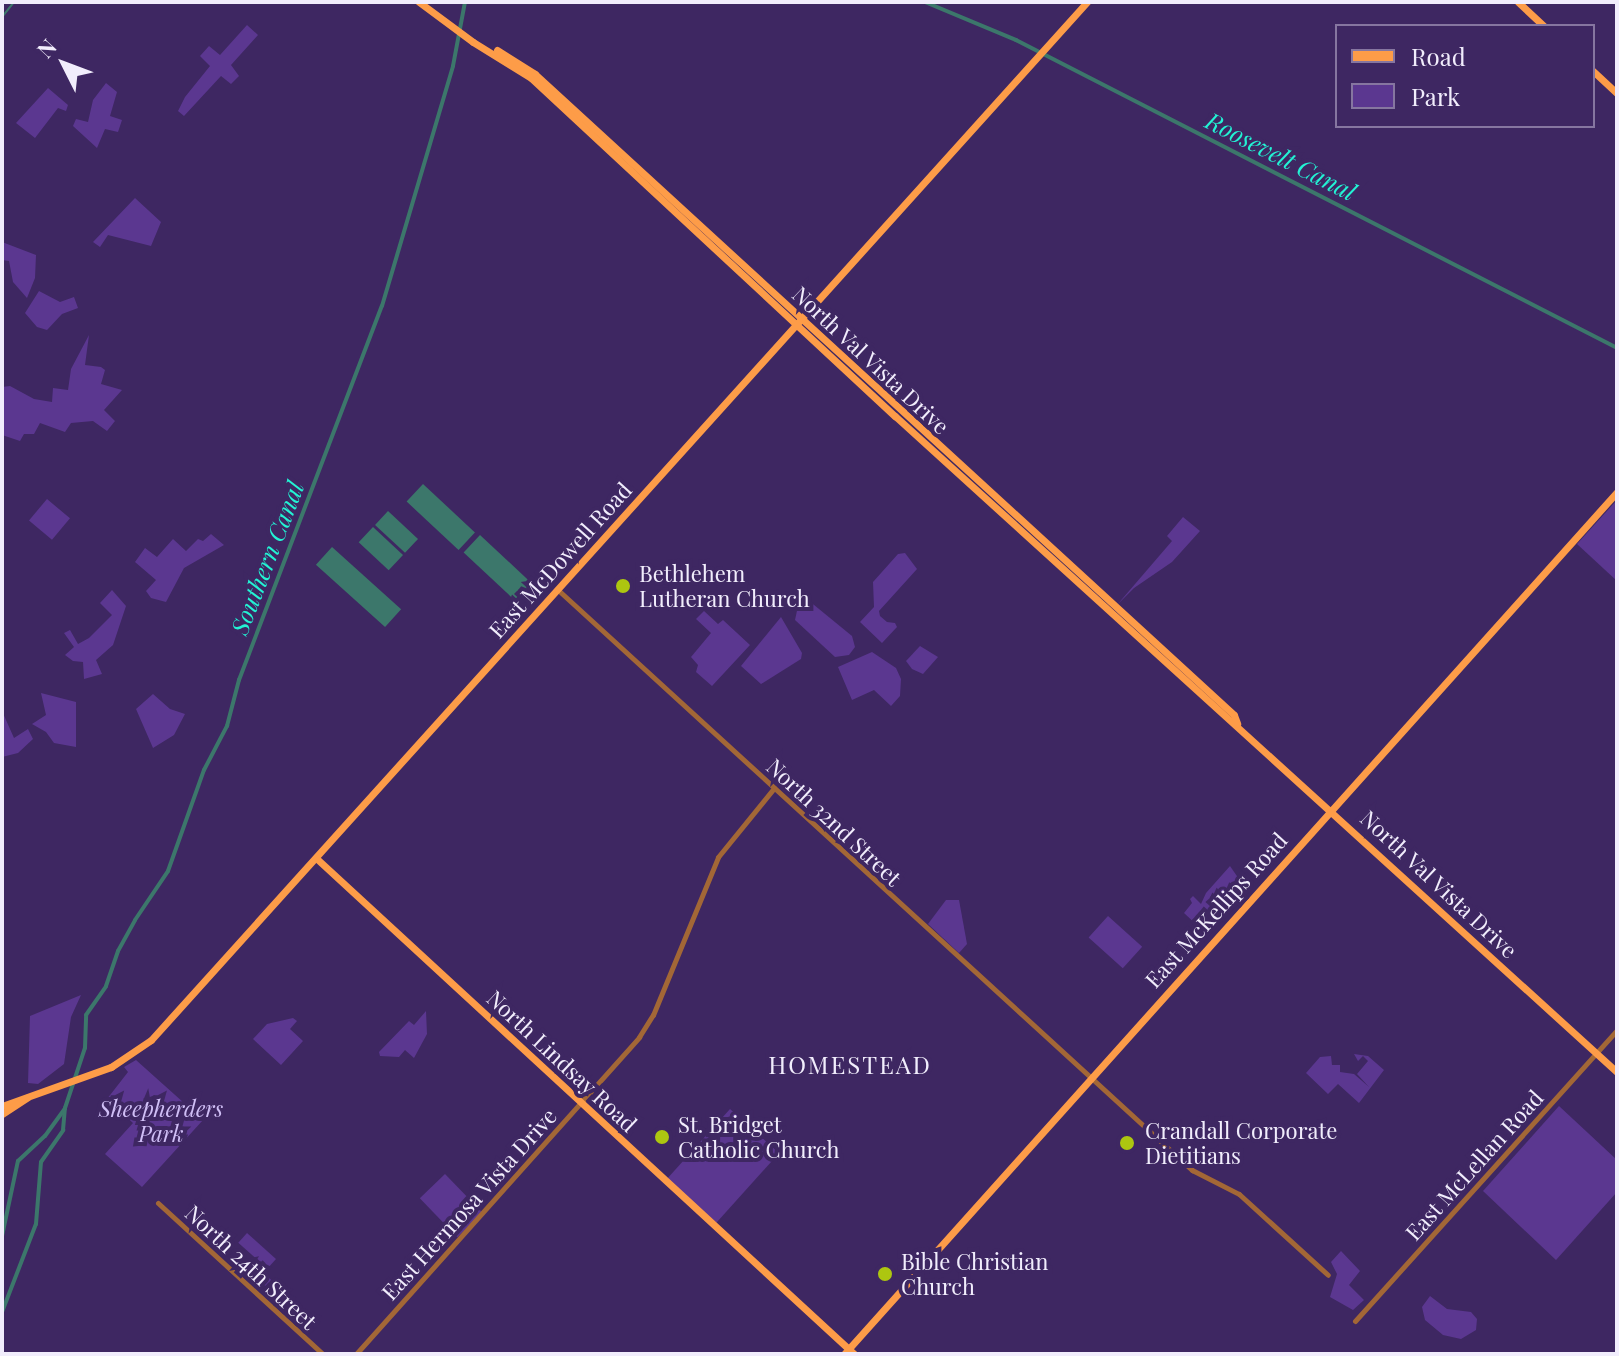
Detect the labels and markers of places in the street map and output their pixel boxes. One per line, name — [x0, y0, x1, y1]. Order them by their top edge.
place label: Bethlehem Lutheran Church — [639, 560, 810, 612]
marker: Bethlehem Lutheran Church — [614, 577, 632, 595]
place label: St. Bridget Catholic Church — [678, 1111, 839, 1162]
place label: Crandall Corporate Dietitians — [1145, 1117, 1337, 1168]
marker: St. Bridget Catholic Church — [653, 1128, 671, 1146]
marker: Crandall Corporate Dietitians — [1116, 1132, 1138, 1154]
place label: Bible Christian Church — [901, 1248, 1048, 1300]
marker: Bible Christian Church — [876, 1265, 894, 1283]

